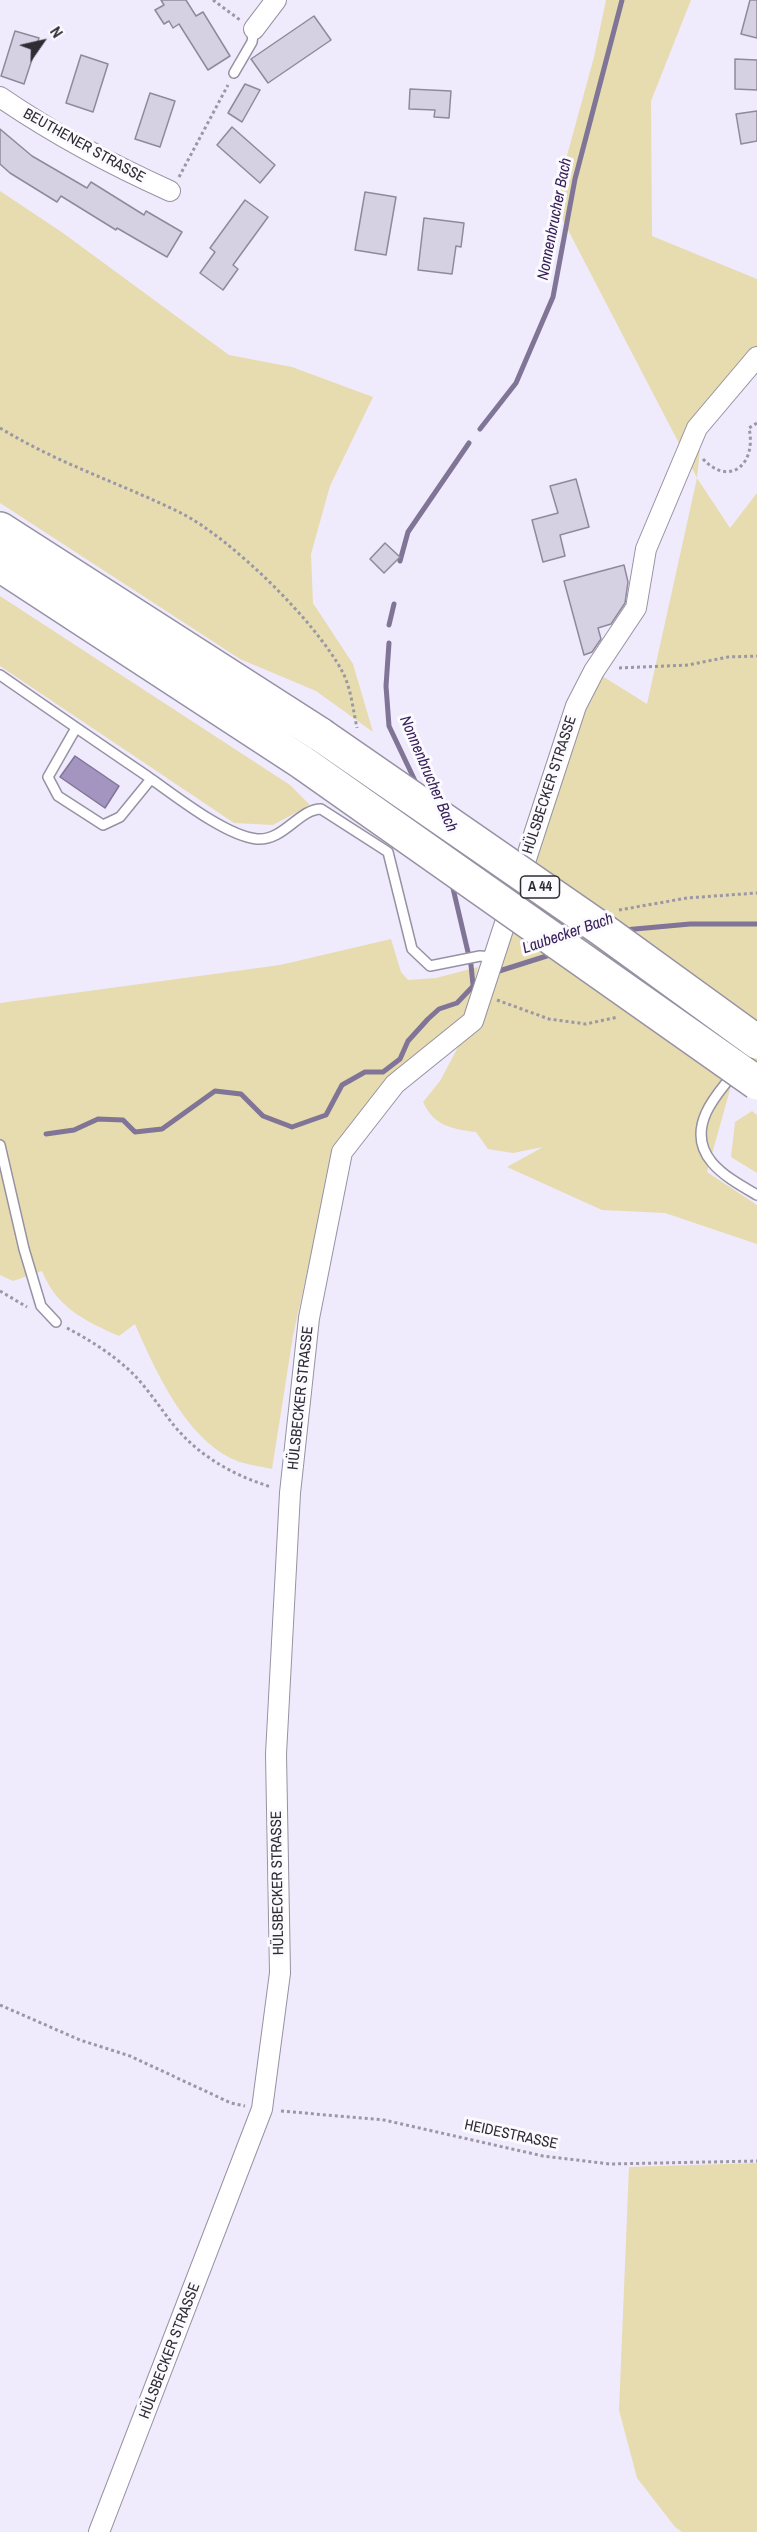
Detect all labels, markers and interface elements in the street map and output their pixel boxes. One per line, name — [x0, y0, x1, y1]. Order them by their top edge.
north arrow — [12, 12, 72, 72]
text: N — [45, 22, 69, 42]
street label: BEUTHENER STRASSE — [20, 105, 148, 187]
water label: Nonnenbrucher Bach — [534, 156, 576, 282]
water label: Nonnenbrucher Bach — [395, 713, 461, 835]
street label: HÜLSBECKER STRASSE — [519, 714, 581, 856]
road number: A 44 — [520, 876, 560, 898]
water label: Laubecker Bach — [520, 909, 616, 959]
street label: HÜLSBECKER STRASSE — [285, 1325, 317, 1471]
street label: HÜLSBECKER STRASSE — [268, 1811, 288, 1955]
street label: HEIDESTRASSE — [463, 2116, 559, 2154]
street label: HÜLSBECKER STRASSE — [136, 2280, 204, 2422]

